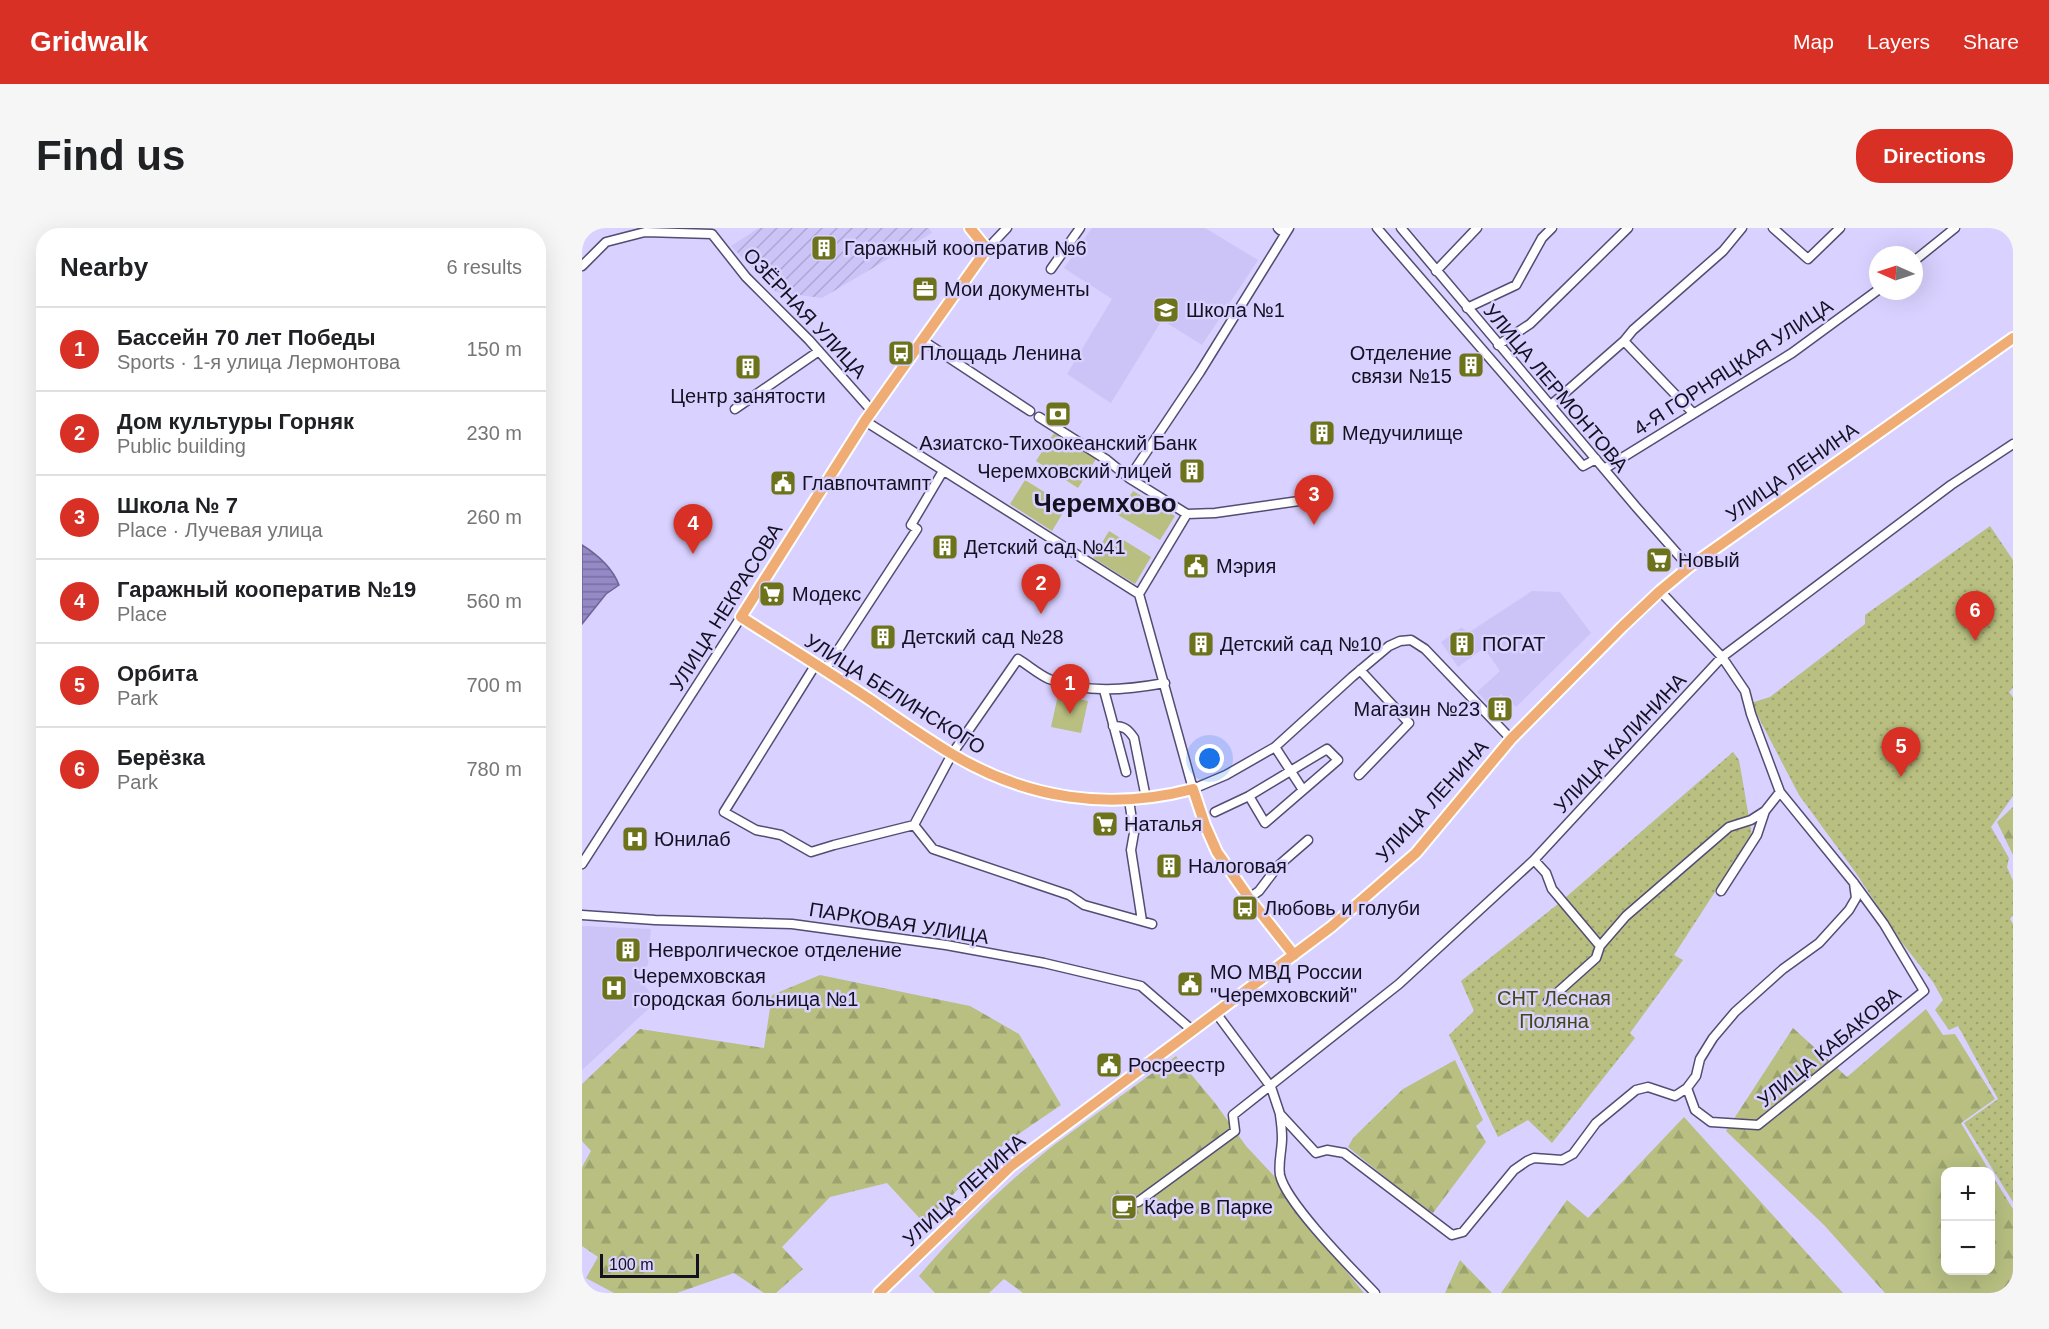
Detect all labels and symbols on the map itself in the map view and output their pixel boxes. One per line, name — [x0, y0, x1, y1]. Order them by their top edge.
building icon: Гаражный кооператив №6 — [809, 233, 839, 263]
place label: Гаражный кооператив №6 — [844, 237, 1087, 259]
street label: ОЗЁРНАЯ УЛИЦА — [739, 243, 871, 383]
north arrow — [1869, 246, 1923, 300]
office icon: Мои документы — [910, 274, 940, 304]
place label: Мои документы — [944, 278, 1090, 300]
street label: 4-Я ГОРНЯЦКАЯ УЛИЦА — [1629, 294, 1837, 440]
school or university icon: Школа №1 — [1151, 295, 1181, 325]
place label: Школа №1 — [1186, 299, 1285, 321]
street label: УЛИЦА ЛЕРМОНТОВА — [1479, 300, 1633, 477]
bus stop icon: Площадь Ленина — [886, 338, 916, 368]
place label: Площадь Ленина — [920, 342, 1082, 364]
place label: Отделение связи №15 — [1350, 342, 1452, 387]
building icon: Отделение связи №15 — [1456, 350, 1486, 380]
building icon: Центр занятости — [733, 352, 763, 382]
place label: Центр занятости — [670, 385, 826, 407]
bank icon: Азиатско-Тихоокеанский Банк — [1043, 399, 1073, 429]
building icon: Медучилище — [1307, 418, 1337, 448]
street label: УЛИЦА ЛЕНИНА — [1722, 418, 1863, 526]
place label: Медучилище — [1342, 422, 1463, 444]
place label: Азиатско-Тихоокеанский Банк — [919, 432, 1197, 454]
building icon: Черемховский лицей — [1177, 456, 1207, 486]
place label: Черемховский лицей — [977, 460, 1172, 482]
public building icon: Главпочтампт — [768, 468, 798, 498]
place label: Главпочтампт — [802, 472, 931, 494]
pin: 3 — [1294, 476, 1334, 525]
district label: Черемхово — [1033, 488, 1177, 518]
pin: 4 — [674, 504, 712, 554]
street label: УЛИЦА НЕКРАСОВА — [665, 519, 787, 695]
building icon: Детский сад №41 — [930, 532, 960, 562]
place label: Детский сад №41 — [964, 536, 1126, 558]
supermarket icon: Новый — [1644, 545, 1674, 575]
place label: Новый — [1678, 549, 1740, 571]
public building icon: Мэрия — [1181, 551, 1211, 581]
place label: Мэрия — [1216, 555, 1276, 577]
pin: 2 — [1022, 564, 1060, 614]
supermarket icon: Модекс — [757, 579, 787, 609]
place label: Модекс — [792, 583, 861, 605]
pin: 6 — [1956, 592, 1994, 641]
building icon: Детский сад №28 — [868, 622, 898, 652]
place label: Детский сад №28 — [902, 626, 1064, 648]
street label: УЛИЦА БЕЛИНСКОГО — [801, 629, 989, 759]
building icon: Детский сад №10 — [1186, 629, 1216, 659]
building icon: ПОГАТ — [1447, 629, 1477, 659]
place label: Детский сад №10 — [1220, 633, 1382, 655]
place label: ПОГАТ — [1482, 633, 1545, 655]
pin: 1 — [1050, 664, 1090, 714]
street label: УЛИЦА КАЛИНИНА — [1550, 668, 1691, 817]
building icon: Магазин №23 — [1485, 694, 1515, 724]
place label: Магазин №23 — [1354, 698, 1480, 720]
pin: 5 — [1882, 728, 1920, 777]
street label: УЛИЦА ЛЕНИНА — [1372, 735, 1493, 866]
your location — [1195, 744, 1224, 773]
supermarket icon: Наталья — [1090, 809, 1120, 839]
place label: Наталья — [1124, 813, 1202, 835]
hospital icon: Юнилаб — [620, 824, 650, 854]
place label: Юнилаб — [654, 828, 731, 850]
building icon: Налоговая — [1154, 851, 1184, 881]
place label: Налоговая — [1188, 855, 1287, 877]
bus stop icon: Любовь и голуби — [1230, 893, 1260, 923]
place label: Любовь и голуби — [1264, 897, 1420, 919]
street label: ПАРКОВАЯ УЛИЦА — [808, 898, 991, 948]
building icon: Невролгическое отделение — [613, 935, 643, 965]
place label: Невролгическое отделение — [648, 939, 902, 961]
place label: МО МВД России "Черемховский" — [1210, 961, 1362, 1006]
place label: Черемховская городская больница №1 — [633, 965, 858, 1010]
public building icon: МО МВД России "Черемховский" — [1175, 969, 1205, 999]
hospital icon: Черемховская городская больница №1 — [599, 973, 629, 1003]
street label: УЛИЦА КАБАКОВА — [1753, 982, 1905, 1111]
park label: СНТ Лесная Поляна — [1497, 987, 1611, 1032]
public building icon: Росреестр — [1094, 1050, 1124, 1080]
place label: Росреестр — [1128, 1054, 1225, 1076]
street label: УЛИЦА ЛЕНИНА — [899, 1129, 1030, 1250]
cafe icon: Кафе в Парке — [1109, 1192, 1139, 1222]
place label: Кафе в Парке — [1144, 1196, 1273, 1218]
scale bar — [600, 1251, 699, 1278]

